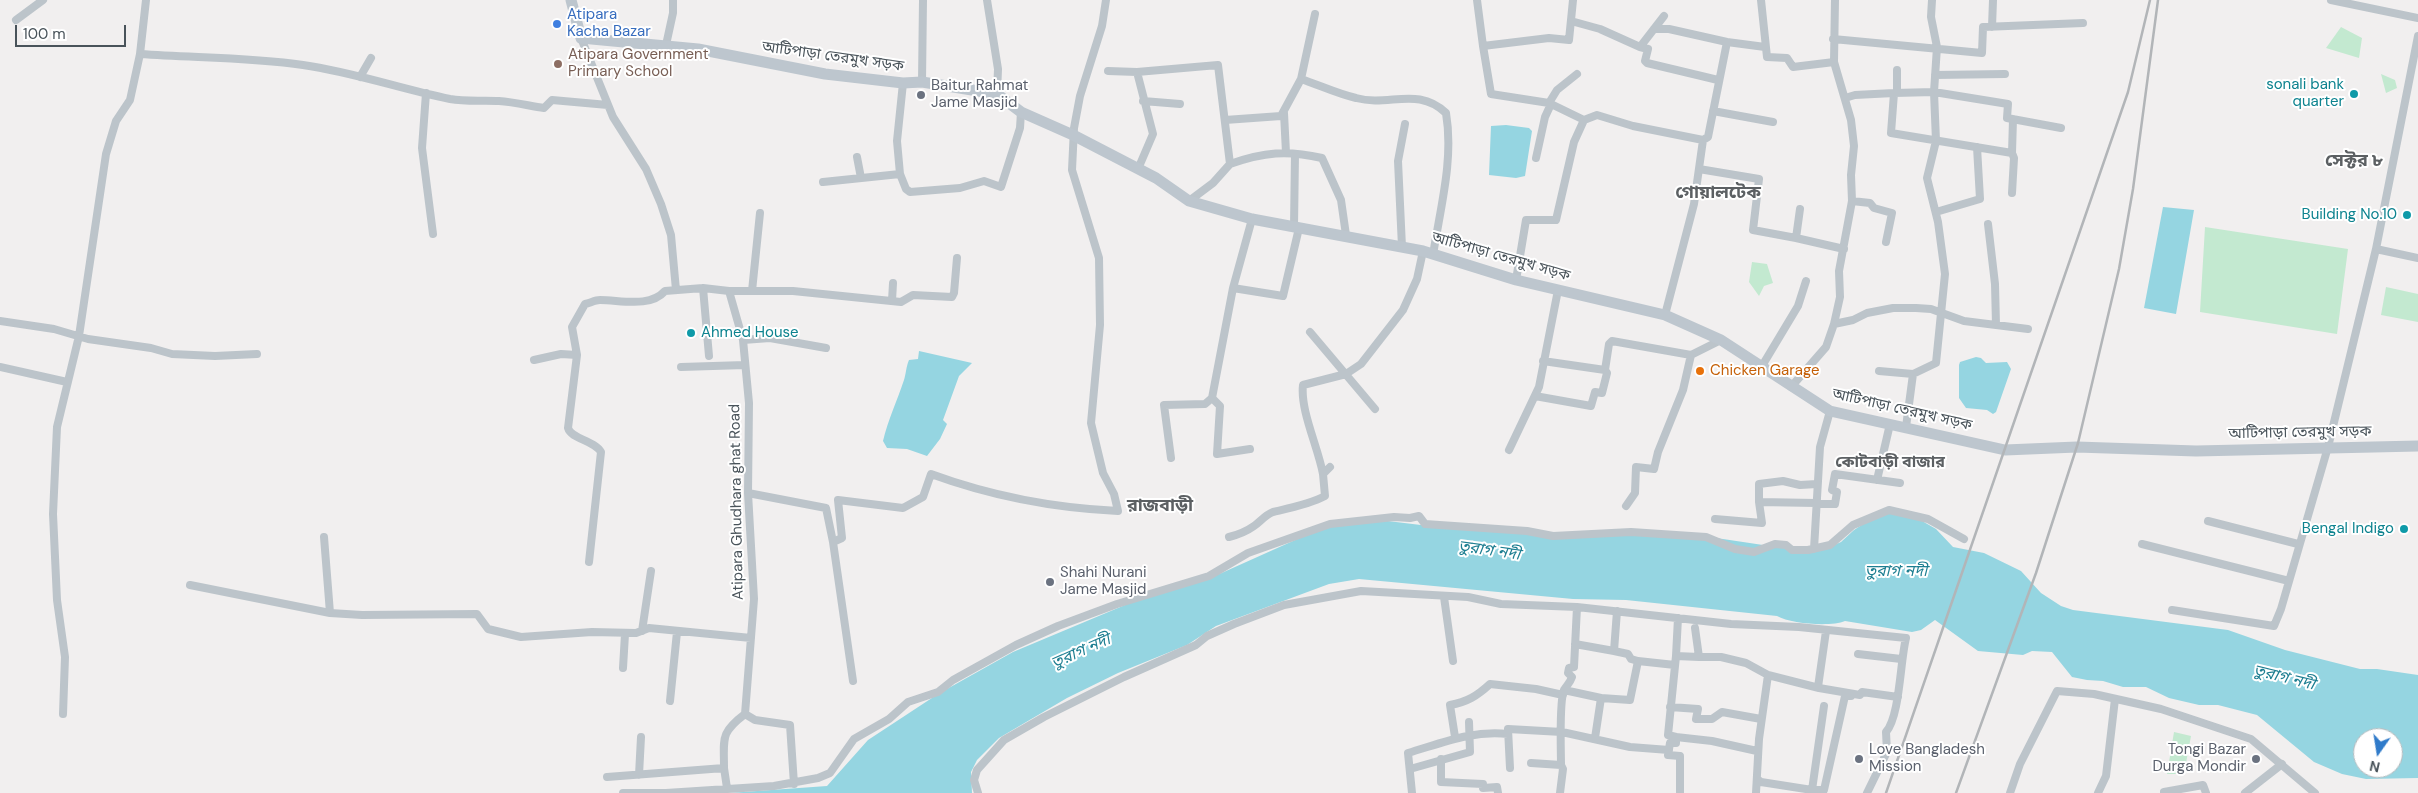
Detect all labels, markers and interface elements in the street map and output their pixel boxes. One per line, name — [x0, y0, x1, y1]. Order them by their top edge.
place label: Atipara Kacha Bazar — [567, 6, 651, 41]
scale bar — [18, 15, 129, 47]
marker: Atipara Kacha Bazar — [551, 18, 563, 30]
text: 100 m — [23, 24, 66, 44]
street label: আটিপাড়া তেরমুখ সড়ক — [761, 38, 905, 76]
place label: Atipara Government Primary School — [568, 46, 709, 81]
marker: Atipara Government Primary School — [552, 58, 564, 70]
place label: sonali bank quarter — [2266, 76, 2344, 111]
place label: Baitur Rahmat Jame Masjid — [931, 77, 1028, 112]
marker: sonali bank quarter — [2348, 88, 2360, 100]
marker: Baitur Rahmat Jame Masjid — [915, 89, 927, 101]
district label: সেক্টর ৮ — [2325, 150, 2383, 172]
district label: গোয়ালটেক — [1675, 182, 1761, 204]
place label: Building No.10 — [2302, 206, 2397, 224]
marker: Building No.10 — [2401, 209, 2413, 221]
street label: আটিপাড়া তেরমুখ সড়ক — [1430, 229, 1572, 285]
place label: Ahmed House — [701, 324, 799, 342]
marker: Ahmed House — [685, 327, 697, 339]
place label: Chicken Garage — [1710, 362, 1820, 380]
marker: Chicken Garage — [1694, 365, 1706, 377]
street label: আটিপাড়া তেরমুখ সড়ক — [1830, 385, 1974, 435]
street label: Atipara Ghudhara ghat Road — [726, 404, 748, 600]
street label: আটিপাড়া তেরমুখ সড়ক — [2228, 423, 2372, 443]
district label: কোটবাড়ী বাজার — [1835, 453, 1945, 473]
district label: রাজবাড়ী — [1127, 495, 1193, 517]
place label: Bengal Indigo — [2302, 520, 2394, 538]
marker: Bengal Indigo — [2398, 523, 2410, 535]
water label: তুরাগ নদী — [1457, 537, 1521, 565]
water label: তুরাগ নদী — [1865, 562, 1927, 582]
place label: Shahi Nurani Jame Masjid — [1060, 564, 1147, 599]
marker: Shahi Nurani Jame Masjid — [1044, 576, 1056, 588]
water label: তুরাগ নদী — [1048, 630, 1114, 674]
water label: তুরাগ নদী — [2251, 661, 2317, 695]
north arrow — [2353, 728, 2403, 778]
place label: Love Bangladesh Mission — [1869, 741, 1985, 776]
place label: Tongi Bazar Durga Mondir — [2153, 741, 2246, 776]
marker: Love Bangladesh Mission — [1853, 753, 1865, 765]
marker: Tongi Bazar Durga Mondir — [2250, 753, 2262, 765]
text: N — [2368, 757, 2382, 777]

